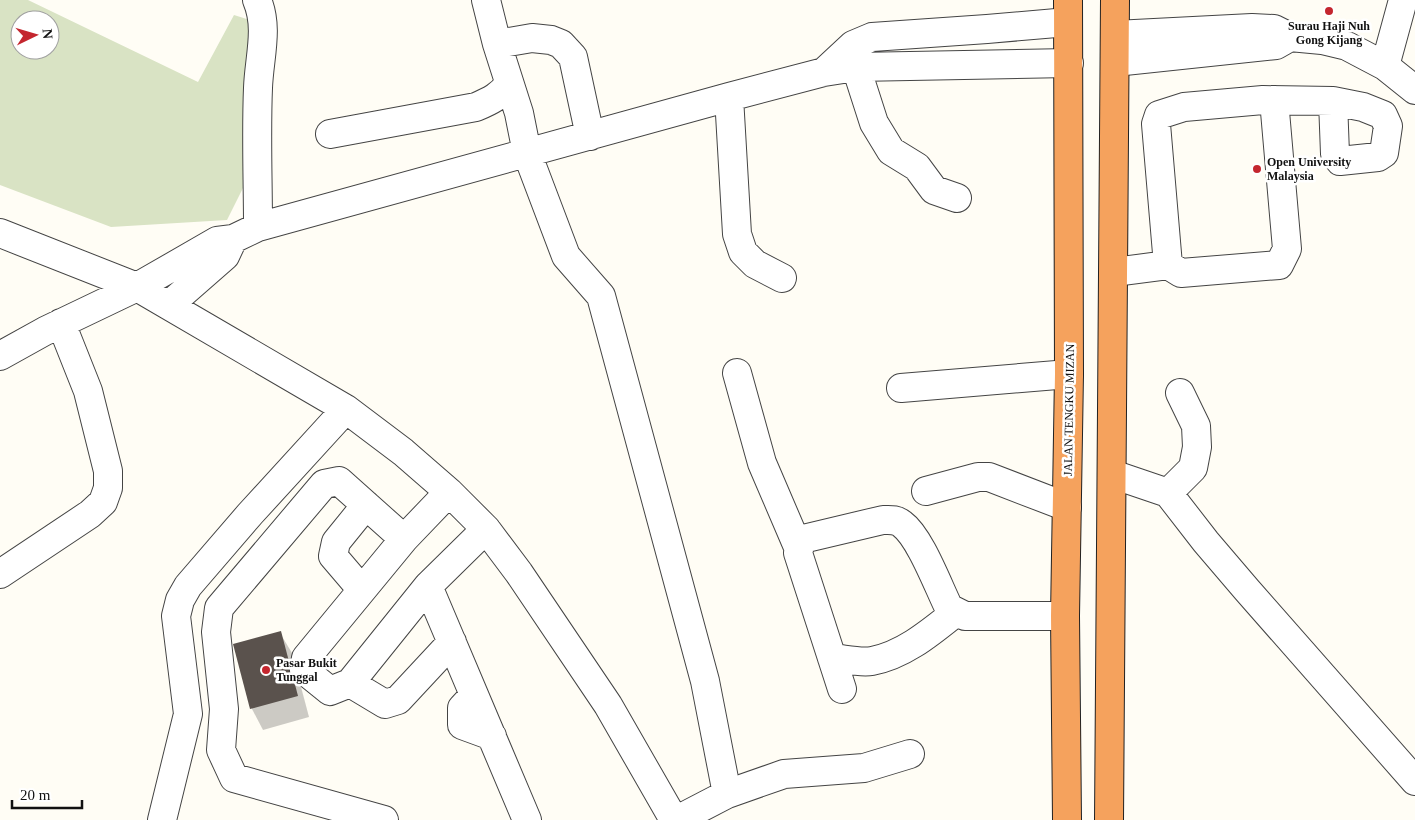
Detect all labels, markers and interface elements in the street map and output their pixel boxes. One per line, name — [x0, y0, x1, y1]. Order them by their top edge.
marker: Surau Haji Nuh Gong Kijang — [1323, 5, 1335, 17]
north arrow — [10, 10, 60, 60]
place label: Surau Haji Nuh Gong Kijang — [1288, 19, 1370, 47]
text: N — [40, 28, 55, 40]
place label: Open University Malaysia — [1267, 155, 1351, 183]
marker: Open University Malaysia — [1251, 163, 1263, 175]
street label: JALAN TENGKU MIZAN — [1061, 343, 1077, 476]
place label: Pasar Bukit Tunggal — [276, 656, 337, 684]
marker: Pasar Bukit Tunggal — [260, 664, 272, 676]
scale bar — [12, 778, 82, 810]
text: 20 m — [20, 787, 51, 803]

